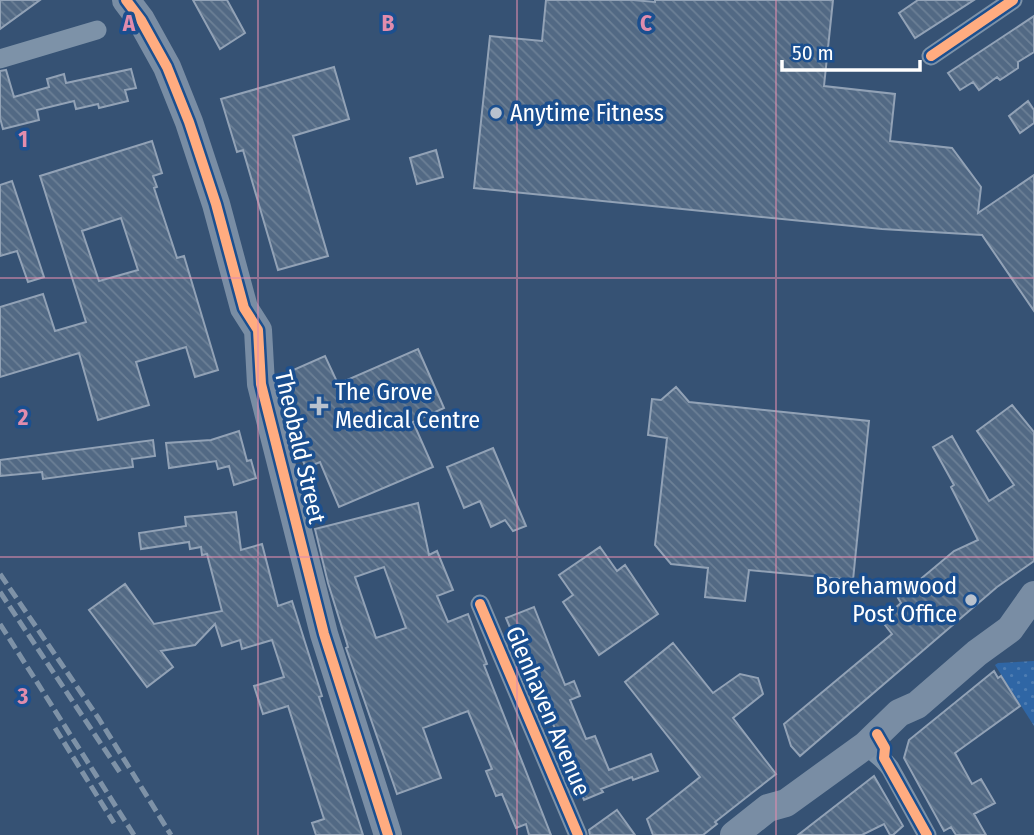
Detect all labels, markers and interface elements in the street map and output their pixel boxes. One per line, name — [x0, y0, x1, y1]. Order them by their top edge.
text: A — [122, 9, 136, 37]
text: B — [382, 9, 395, 37]
text: C — [640, 9, 652, 37]
scale bar — [782, 28, 920, 72]
text: 50 m — [792, 40, 834, 66]
place label: Anytime Fitness — [510, 99, 664, 127]
marker: Anytime Fitness — [488, 105, 504, 121]
text: 1 — [18, 125, 28, 153]
street label: Theobald Street — [269, 368, 331, 526]
place label: The Grove Medical Centre — [335, 378, 480, 434]
marker: The Grove Medical Centre — [309, 396, 329, 416]
text: 2 — [17, 403, 29, 431]
place label: Borehamwood Post Office — [815, 572, 957, 628]
marker: Borehamwood Post Office — [963, 592, 979, 608]
street label: Glenhaven Avenue — [500, 622, 596, 800]
text: 3 — [17, 682, 29, 710]

